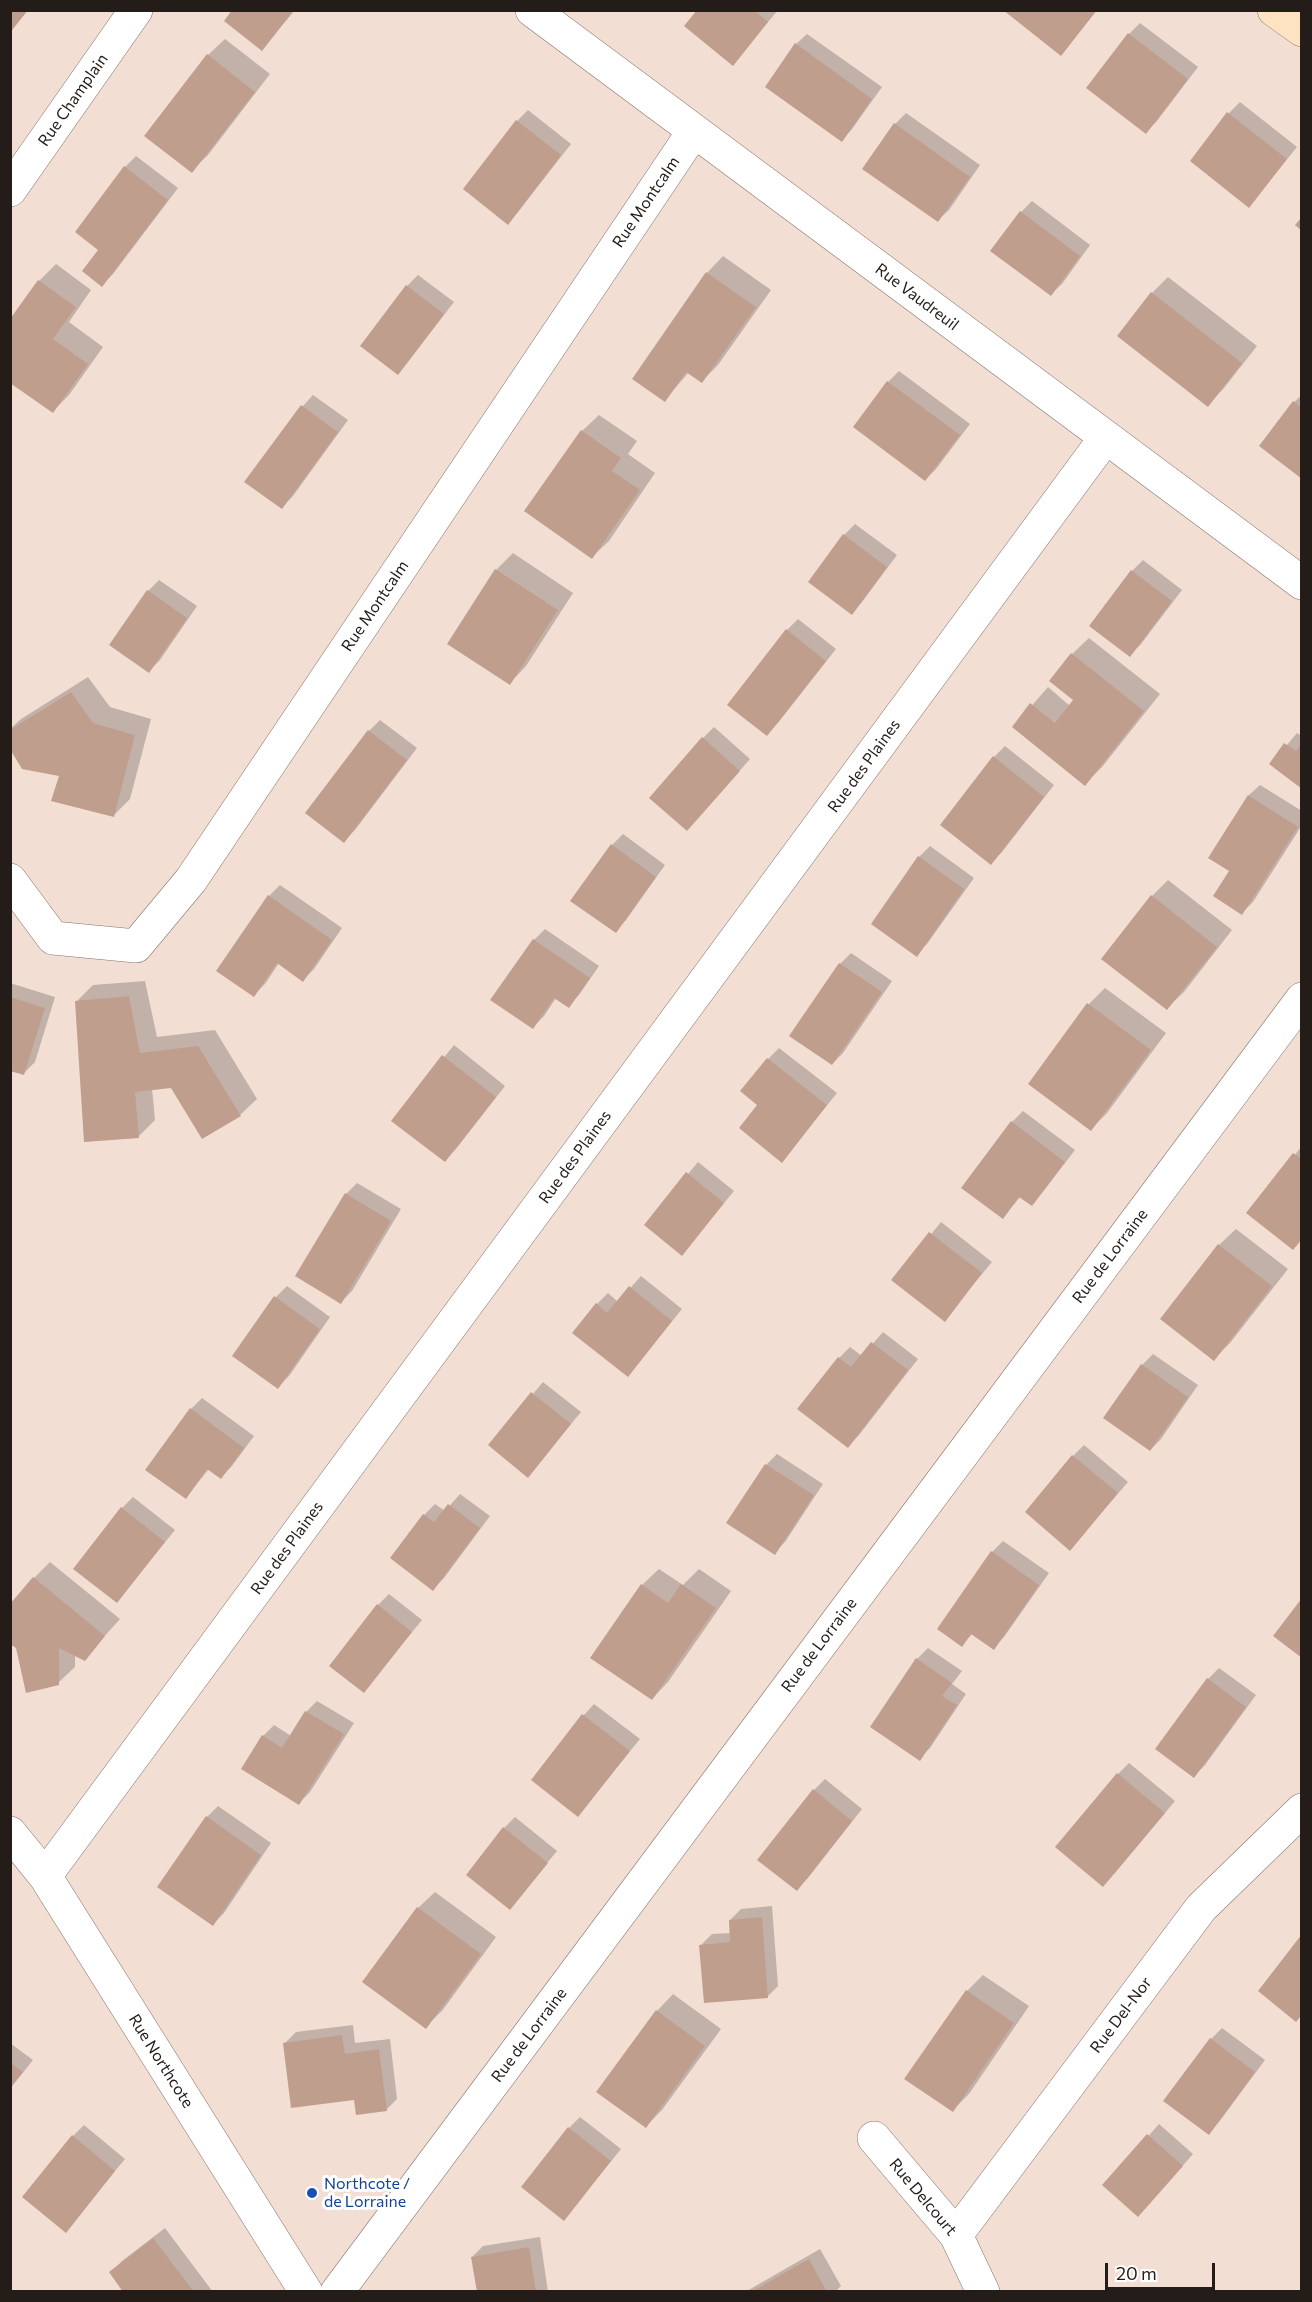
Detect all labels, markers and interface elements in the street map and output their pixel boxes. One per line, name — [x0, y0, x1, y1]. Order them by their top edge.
street label: Rue Champlain — [34, 50, 112, 150]
street label: Rue Montcalm — [608, 153, 684, 251]
street label: Rue Vaudreuil — [872, 259, 962, 335]
street label: Rue Montcalm — [337, 557, 413, 655]
street label: Rue des Plaines — [824, 716, 904, 816]
street label: Rue des Plaines — [535, 1107, 615, 1207]
street label: Rue de Lorraine — [1068, 1205, 1152, 1307]
street label: Rue des Plaines — [247, 1498, 327, 1598]
street label: Rue de Lorraine — [777, 1594, 861, 1696]
street label: Rue Del-Nor — [1086, 1973, 1156, 2057]
street label: Rue de Lorraine — [487, 1984, 571, 2086]
street label: Rue Northcote — [124, 2011, 198, 2111]
street label: Rue Delcourt — [885, 2155, 961, 2239]
place label: Northcote / de Lorraine — [324, 2174, 410, 2212]
marker: Northcote / de Lorraine — [305, 2186, 319, 2200]
scale bar — [1108, 2251, 1218, 2289]
text: 20 m — [1116, 2262, 1157, 2284]

